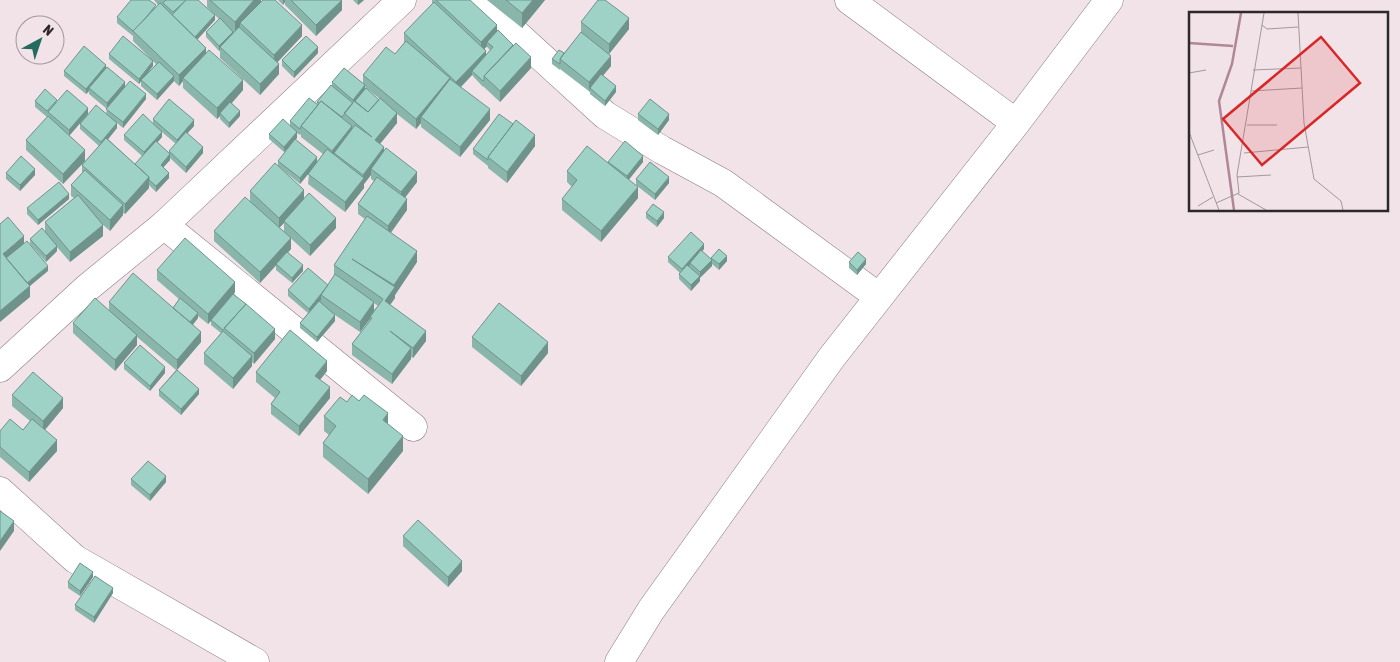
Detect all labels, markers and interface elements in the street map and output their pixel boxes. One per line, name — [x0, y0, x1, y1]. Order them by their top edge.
inset map — [1189, 12, 1388, 211]
north arrow — [15, 15, 65, 65]
text: N — [40, 21, 57, 39]

